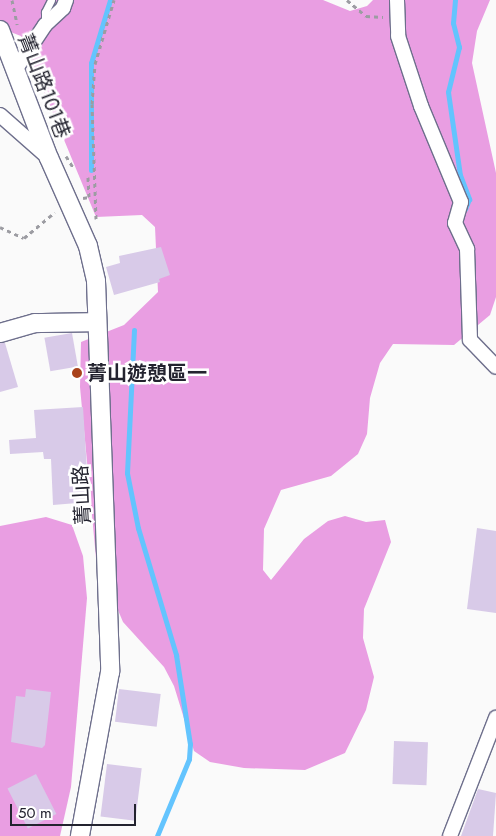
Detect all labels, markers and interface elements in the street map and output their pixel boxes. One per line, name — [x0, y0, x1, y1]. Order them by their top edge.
street label: 菁山路101巷 — [13, 30, 75, 142]
place label: 菁山遊憩區一 — [87, 361, 207, 385]
marker: 菁山遊憩區一 — [71, 367, 83, 379]
street label: 菁山路 — [68, 464, 96, 526]
scale bar — [12, 794, 139, 826]
text: 50 m — [18, 802, 52, 824]

